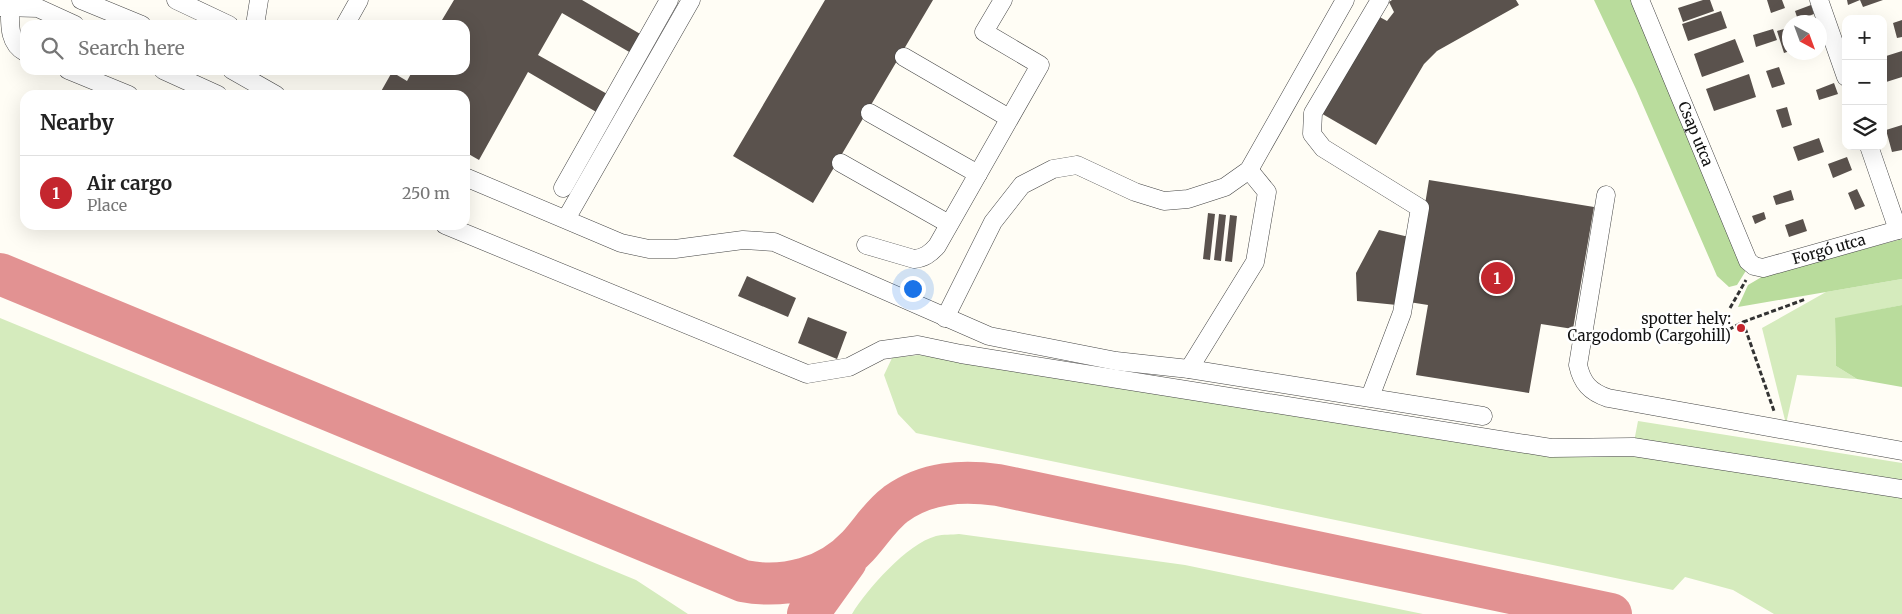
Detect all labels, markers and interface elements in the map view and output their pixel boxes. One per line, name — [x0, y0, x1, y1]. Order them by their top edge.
north arrow — [1782, 15, 1827, 60]
map controls — [1842, 15, 1887, 150]
button: + — [1842, 15, 1887, 60]
search box — [20, 20, 470, 75]
icon: search — [38, 34, 66, 62]
text: Search here — [78, 36, 185, 60]
button: − — [1842, 60, 1887, 105]
street label: Csap utca — [1674, 99, 1718, 169]
button: layers — [1842, 105, 1887, 150]
text: Nearby — [40, 109, 114, 136]
text: Air cargo — [87, 171, 172, 195]
text: 1 — [52, 183, 60, 203]
text: 250 m — [402, 183, 450, 203]
text: Place — [87, 195, 127, 215]
street label: Forgó utca — [1790, 230, 1868, 268]
pin: 1 — [1481, 259, 1513, 297]
your location — [900, 276, 926, 302]
place label: spotter hely: Cargodomb (Cargohill) — [1568, 309, 1731, 345]
marker: spotter hely: Cargodomb (Cargohill) — [1735, 322, 1747, 334]

